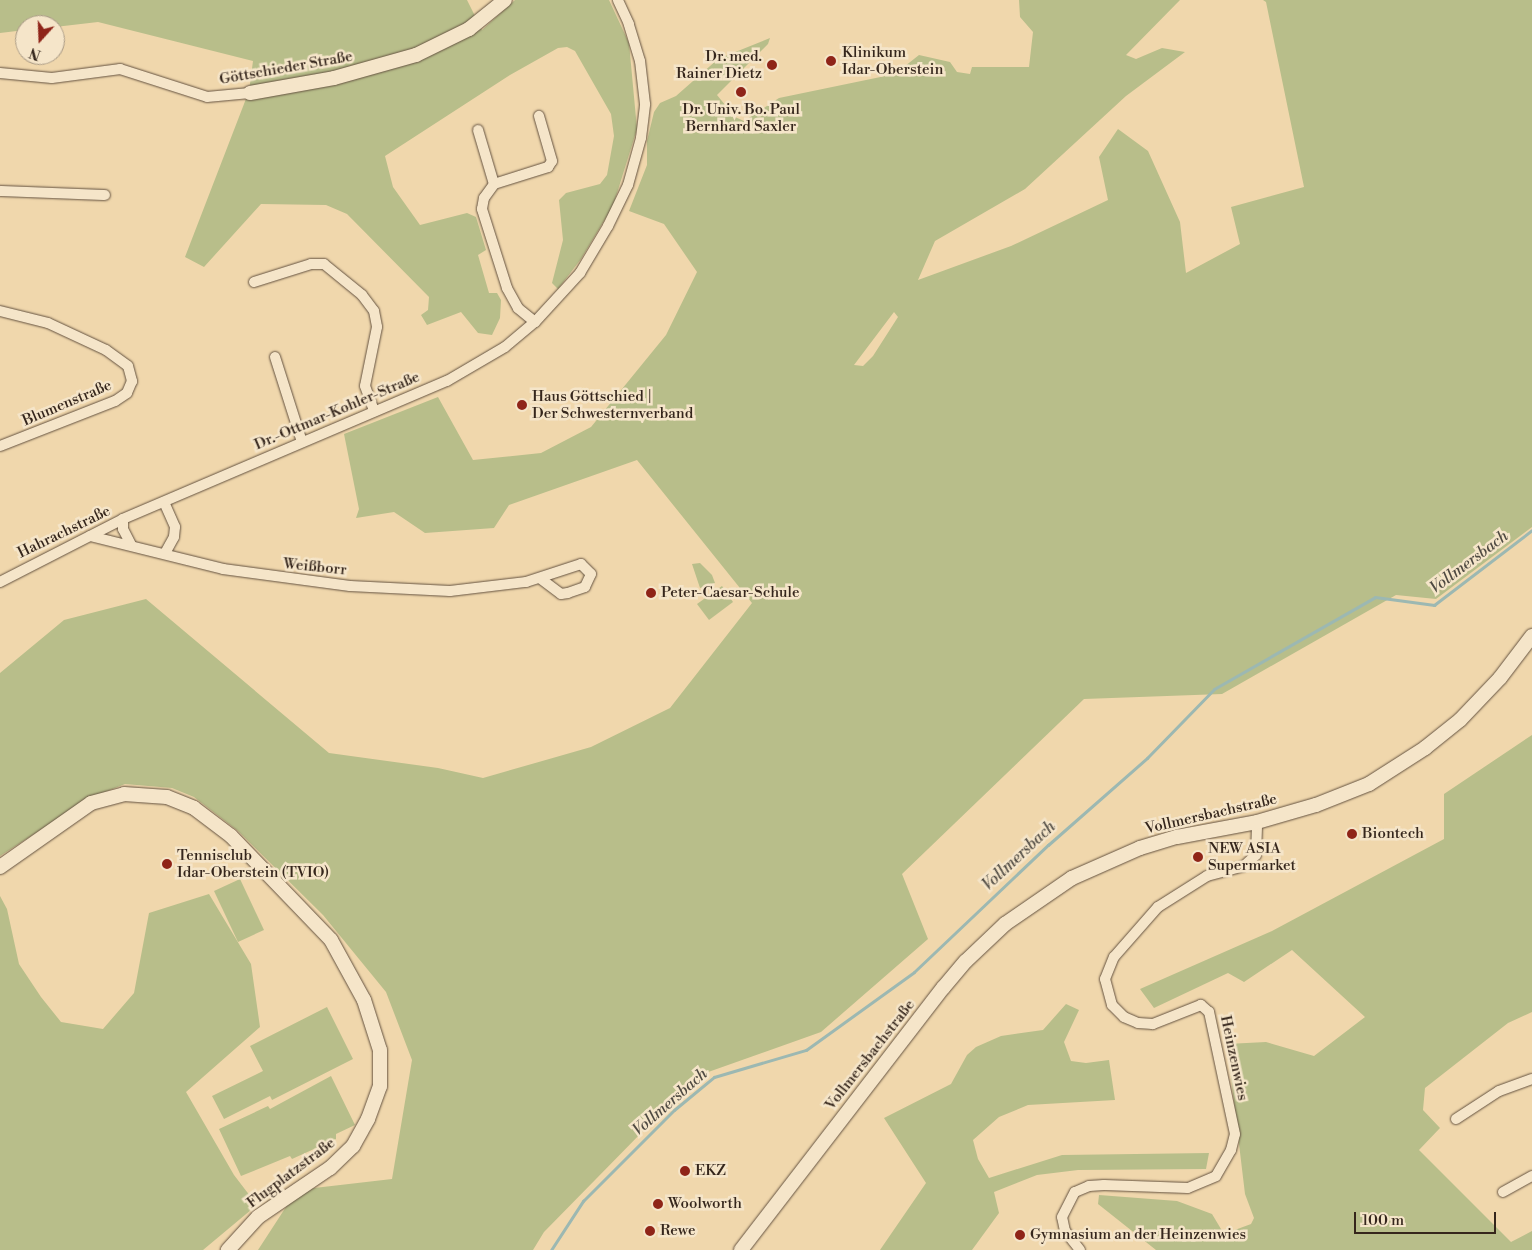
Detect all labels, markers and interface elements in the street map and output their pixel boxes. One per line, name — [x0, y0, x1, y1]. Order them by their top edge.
north arrow — [15, 15, 65, 65]
text: N — [27, 43, 44, 64]
place label: Klinikum Idar-Oberstein — [842, 43, 943, 78]
street label: Göttschieder Straße — [218, 47, 354, 89]
place label: Dr. med. Rainer Dietz — [676, 47, 762, 82]
marker: Klinikum Idar-Oberstein — [824, 54, 838, 68]
marker: Dr. med. Rainer Dietz — [766, 59, 778, 71]
marker: Dr. Univ. Bo. Paul Bernhard Saxler — [735, 86, 747, 98]
place label: Dr. Univ. Bo. Paul Bernhard Saxler — [682, 100, 800, 135]
street label: Dr.-Ottmar-Kohler-Straße — [252, 368, 422, 454]
street label: Blumenstraße — [20, 376, 114, 430]
place label: Haus Göttschied | Der Schwesternverband — [532, 387, 693, 422]
marker: Haus Göttschied | Der Schwesternverband — [516, 399, 528, 411]
street label: Hahrachstraße — [15, 502, 113, 562]
water label: Vollmersbach — [1426, 526, 1512, 598]
street label: Weißborr — [282, 555, 348, 579]
place label: Peter-Caesar-Schule — [661, 584, 800, 602]
marker: Peter-Caesar-Schule — [645, 587, 657, 599]
street label: Vollmersbachstraße — [1143, 790, 1279, 838]
water label: Vollmersbach — [978, 817, 1060, 895]
place label: Biontech — [1362, 825, 1424, 843]
marker: Biontech — [1346, 828, 1358, 840]
place label: NEW ASIA Supermarket — [1208, 839, 1296, 874]
place label: Tennisclub Idar-Oberstein (TVIO) — [177, 846, 329, 881]
marker: NEW ASIA Supermarket — [1192, 851, 1204, 863]
marker: Tennisclub Idar-Oberstein (TVIO) — [161, 858, 173, 870]
street label: Vollmersbachstraße — [821, 996, 919, 1114]
street label: Heinzenwies — [1216, 1014, 1252, 1102]
water label: Vollmersbach — [629, 1064, 711, 1140]
street label: Flugplatzstraße — [243, 1134, 339, 1212]
place label: EKZ — [695, 1162, 726, 1180]
marker: EKZ — [679, 1165, 691, 1177]
place label: Woolworth — [668, 1195, 742, 1213]
marker: Woolworth — [652, 1198, 664, 1210]
scale bar — [1357, 1202, 1500, 1234]
text: 100 m — [1362, 1211, 1404, 1230]
place label: Rewe — [660, 1222, 696, 1240]
marker: Rewe — [644, 1225, 656, 1237]
place label: Gymnasium an der Heinzenwies — [1030, 1226, 1246, 1244]
marker: Gymnasium an der Heinzenwies — [1014, 1229, 1026, 1241]

